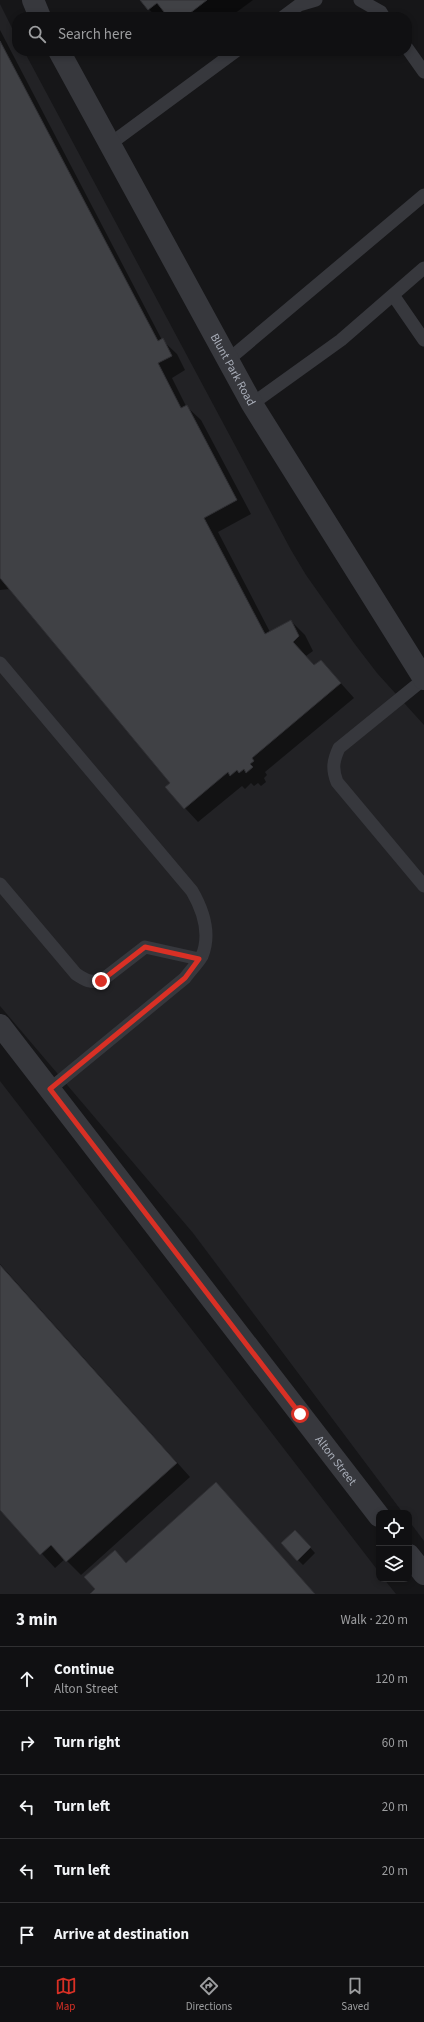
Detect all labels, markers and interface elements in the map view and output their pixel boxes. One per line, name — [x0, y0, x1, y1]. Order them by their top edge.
search box — [12, 12, 412, 56]
icon: search — [26, 23, 48, 45]
text: Search here — [58, 24, 132, 45]
street label: Blunt Park Road — [206, 330, 260, 409]
route end — [92, 972, 110, 990]
route start — [291, 1405, 309, 1423]
street label: Alton Street — [311, 1432, 361, 1489]
map controls — [376, 1510, 412, 1582]
button: locate — [376, 1510, 412, 1546]
button: layers — [376, 1546, 412, 1582]
text: 3 min — [16, 1608, 57, 1632]
text: Walk · 220 m — [340, 1611, 408, 1629]
text: Continue — [54, 1659, 114, 1680]
icon: ahead — [16, 1668, 38, 1690]
text: 120 m — [375, 1670, 408, 1688]
text: Alton Street — [54, 1680, 118, 1698]
icon: right — [16, 1732, 38, 1754]
text: Turn right — [54, 1732, 120, 1753]
text: 60 m — [382, 1734, 408, 1752]
icon: left — [16, 1796, 38, 1818]
text: Turn left — [54, 1796, 110, 1817]
text: 20 m — [382, 1798, 408, 1816]
icon: left — [16, 1860, 38, 1882]
text: Turn left — [54, 1860, 110, 1881]
text: 20 m — [382, 1862, 408, 1880]
icon: arrive — [16, 1924, 38, 1946]
text: Arrive at destination — [54, 1924, 189, 1945]
tab: Map — [55, 1975, 77, 2014]
tab: Directions — [186, 1975, 232, 2014]
tab: Saved — [341, 1975, 369, 2014]

